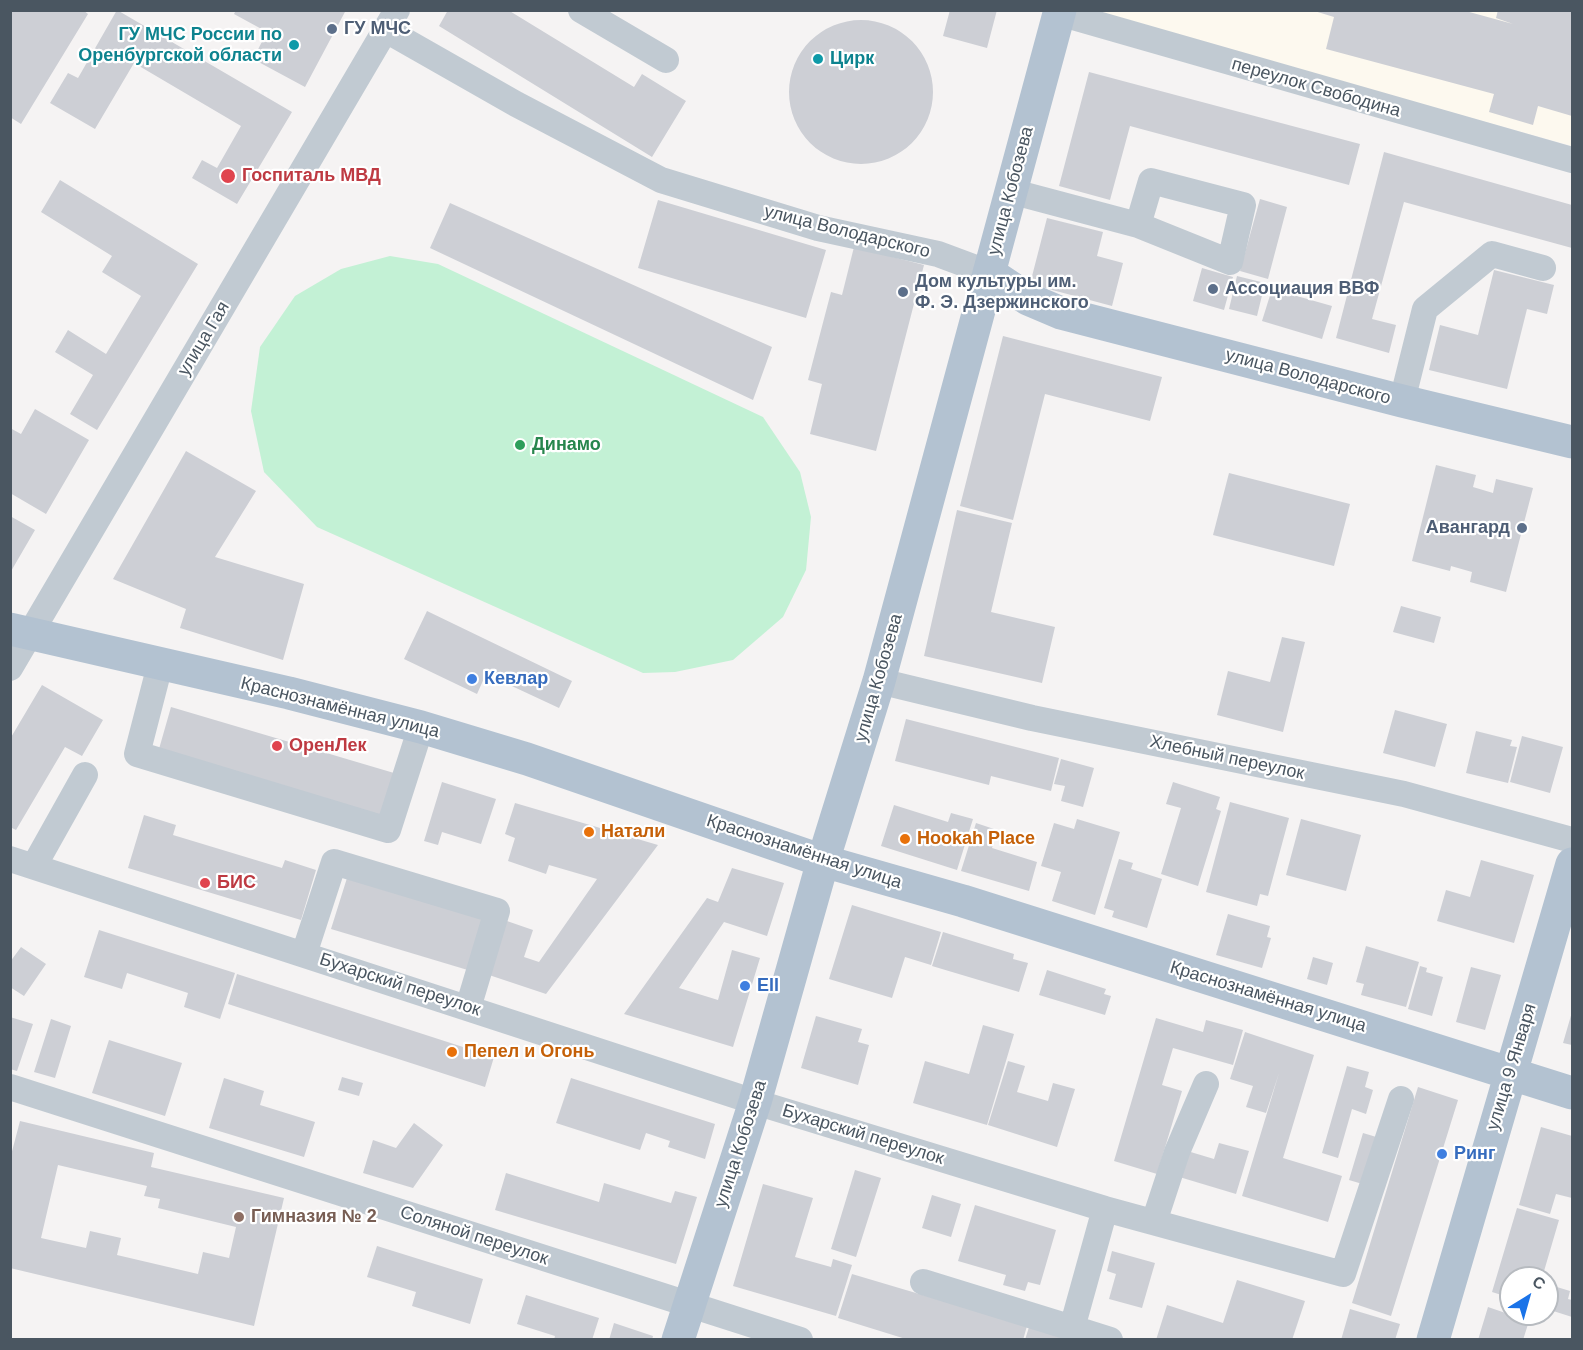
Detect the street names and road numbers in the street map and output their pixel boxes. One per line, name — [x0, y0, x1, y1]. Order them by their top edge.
street label: переулок Свободина — [1229, 54, 1403, 122]
street label: улица Кобозева — [983, 124, 1039, 258]
street label: улица Володарского — [762, 201, 932, 263]
street label: улица Гая — [173, 298, 235, 380]
street label: улица Володарского — [1223, 345, 1393, 409]
street label: улица Кобозева — [850, 611, 908, 745]
street label: Краснознамённая улица — [238, 673, 442, 743]
street label: Хлебный переулок — [1148, 731, 1306, 785]
street label: Краснознамённая улица — [704, 810, 904, 894]
street label: Бухарский переулок — [317, 949, 483, 1021]
street label: Краснознамённая улица — [1167, 957, 1369, 1037]
street label: улица 9 Января — [1482, 1001, 1542, 1133]
street label: улица Кобозева — [710, 1078, 772, 1210]
street label: Бухарский переулок — [780, 1100, 946, 1170]
street label: Соляной переулок — [397, 1202, 551, 1270]

